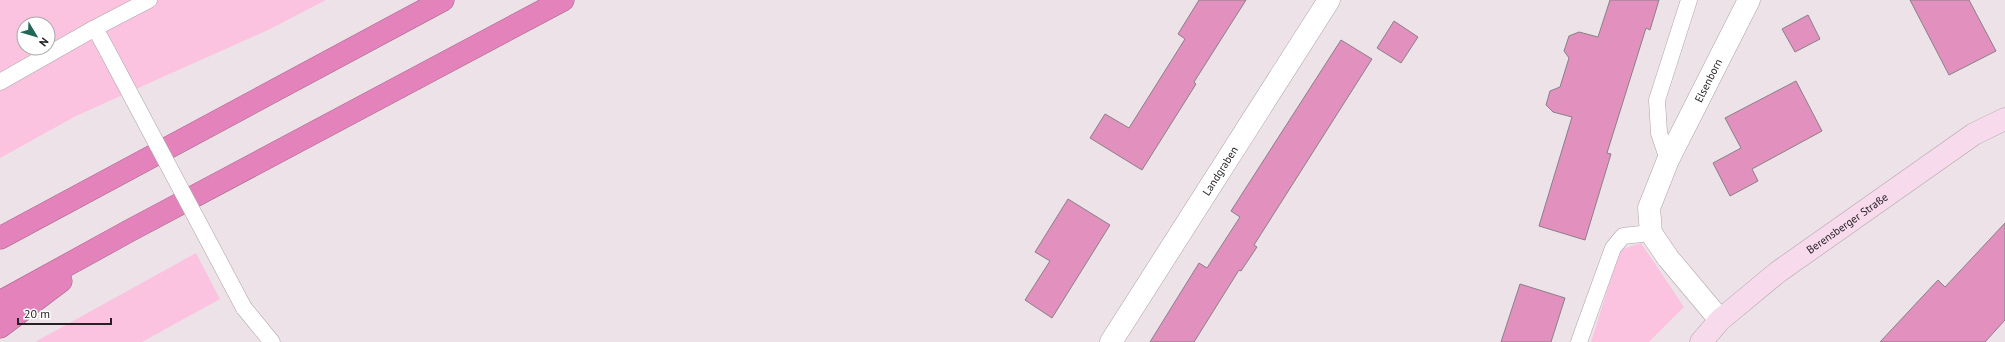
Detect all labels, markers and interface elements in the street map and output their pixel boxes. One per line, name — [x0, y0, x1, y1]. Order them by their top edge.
north arrow — [16, 16, 56, 56]
text: N — [36, 35, 52, 49]
street label: Elsenborn — [1691, 56, 1725, 105]
street label: Landgraben — [1199, 144, 1241, 198]
street label: Berensberger Straße — [1804, 190, 1891, 257]
scale bar — [18, 300, 111, 326]
text: 20 m — [24, 306, 50, 321]

